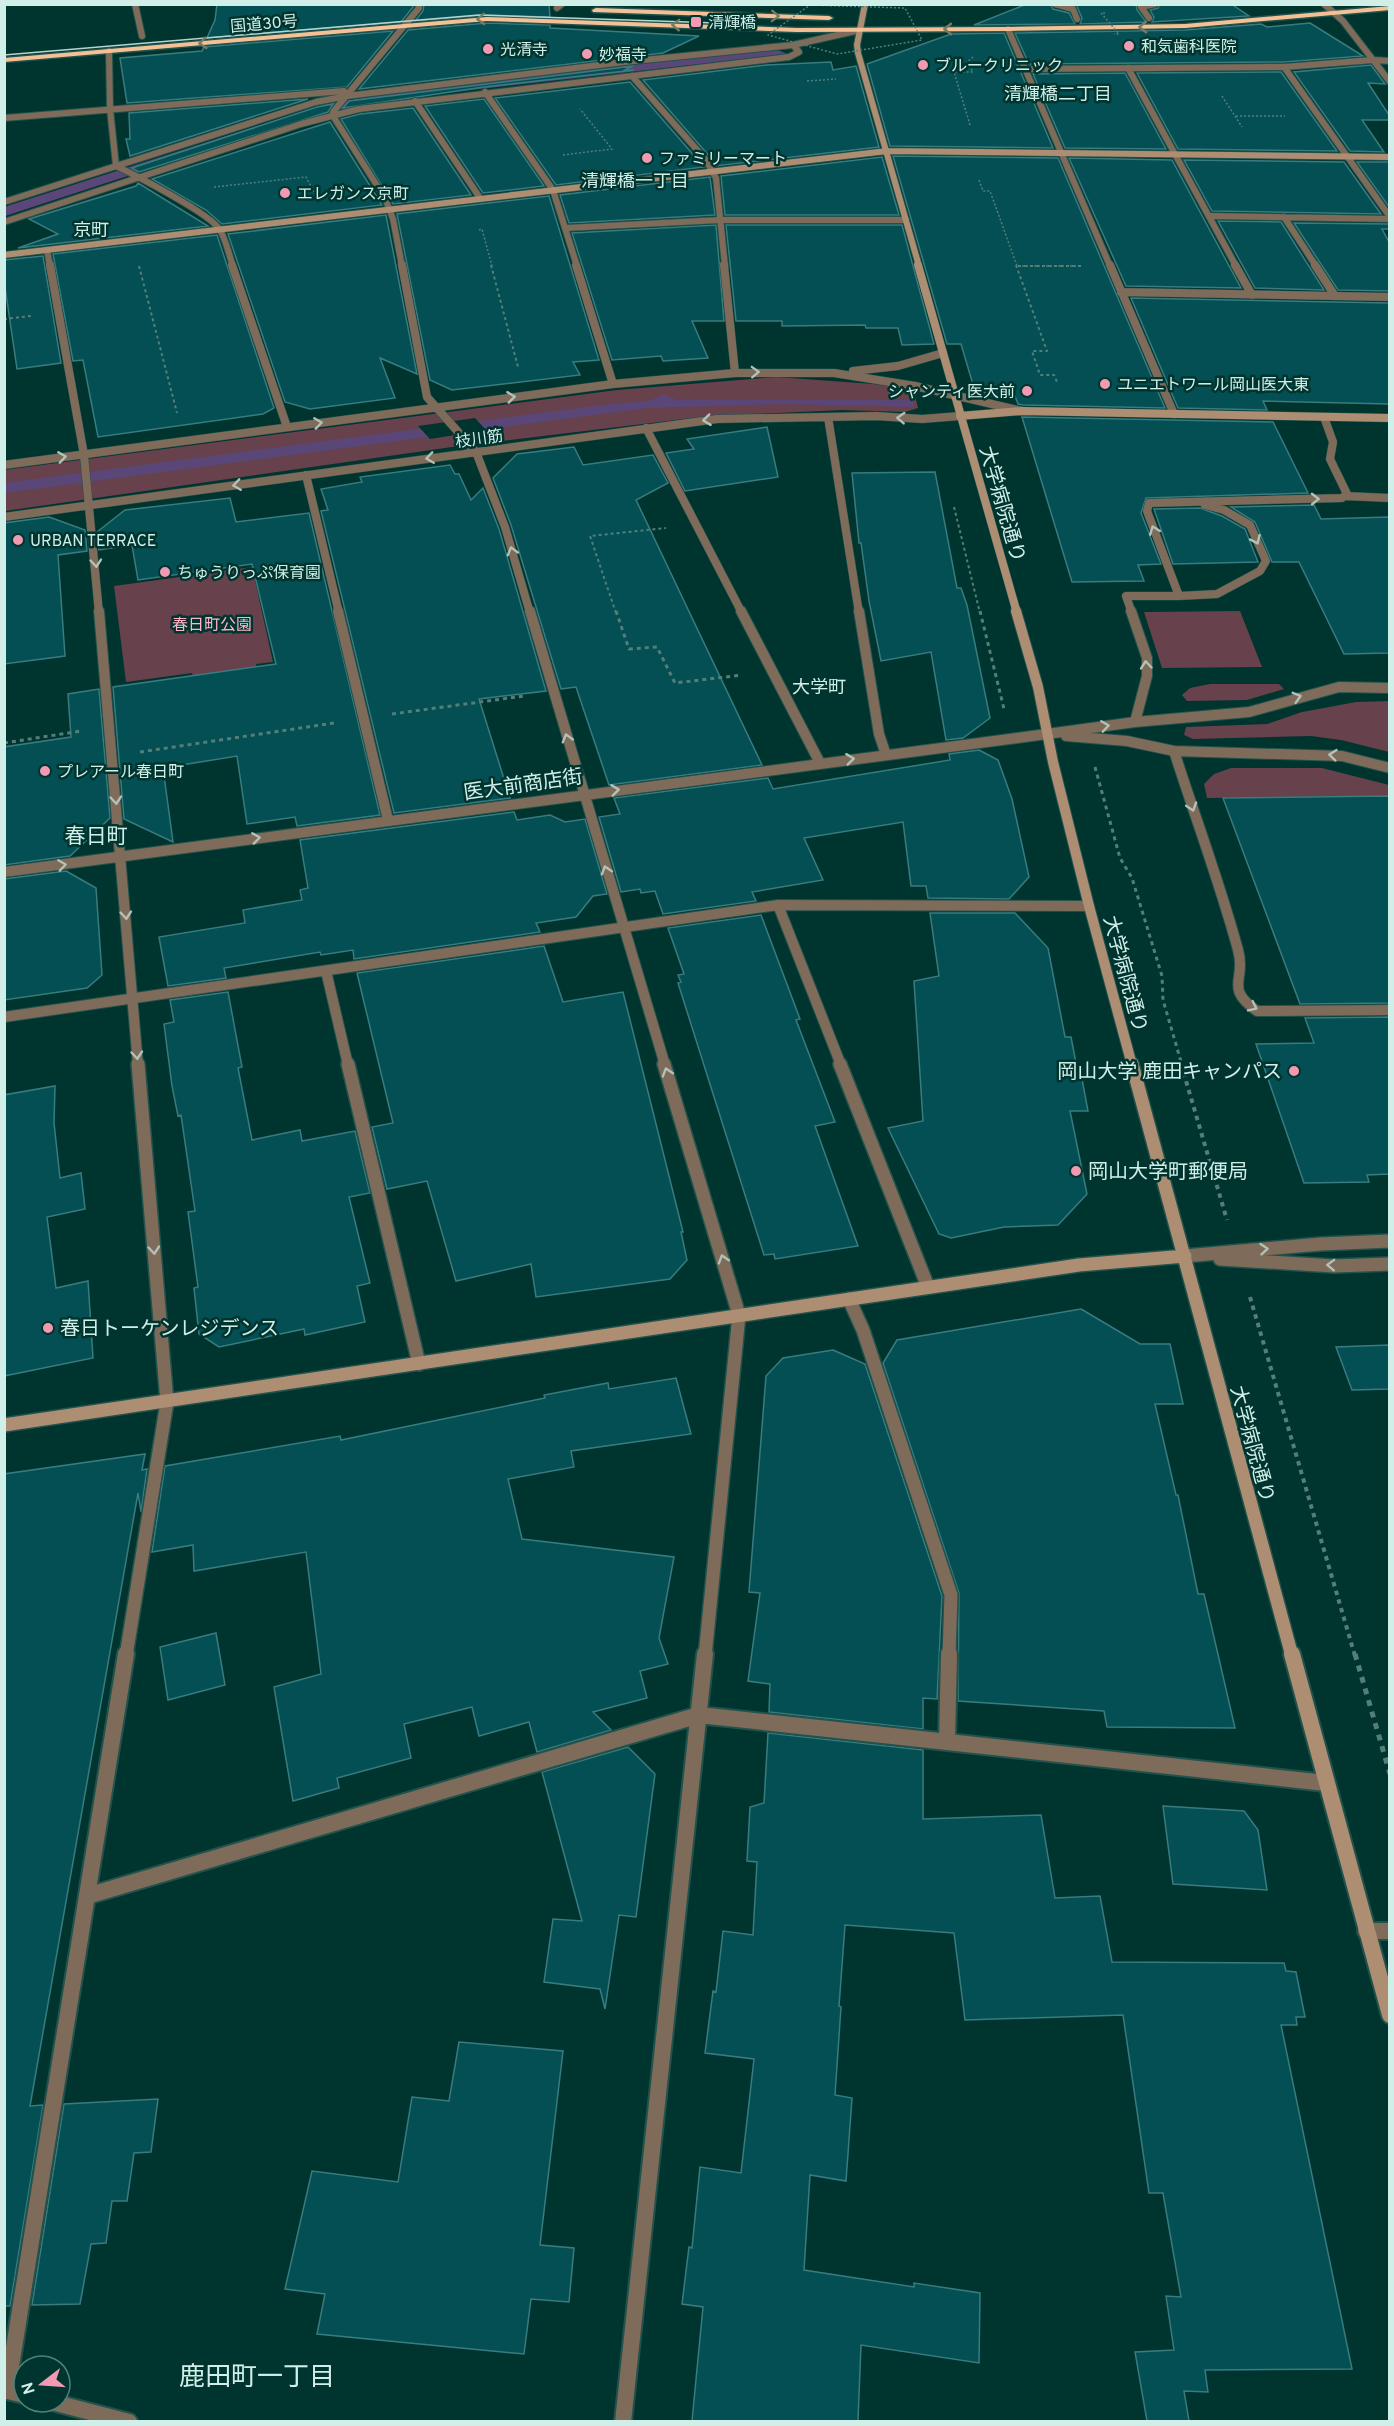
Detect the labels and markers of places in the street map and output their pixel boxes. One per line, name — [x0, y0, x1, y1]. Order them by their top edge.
place label: 清輝橋 — [708, 14, 756, 34]
marker: 清輝橋 — [689, 15, 703, 29]
place label: 和気歯科医院 — [1141, 38, 1237, 58]
marker: 和気歯科医院 — [1122, 39, 1136, 53]
place label: 光清寺 — [500, 41, 548, 61]
marker: 光清寺 — [481, 42, 495, 56]
place label: 妙福寺 — [599, 46, 647, 66]
marker: 妙福寺 — [580, 47, 594, 61]
place label: ブルークリニック — [935, 57, 1063, 77]
marker: ブルークリニック — [916, 58, 930, 72]
place label: ファミリーマート — [659, 150, 787, 170]
marker: ファミリーマート — [640, 151, 654, 165]
place label: エレガンス京町 — [297, 185, 409, 205]
marker: エレガンス京町 — [278, 186, 292, 200]
place label: ユニエトワール岡山医大東 — [1117, 376, 1309, 396]
marker: ユニエトワール岡山医大東 — [1098, 377, 1112, 391]
place label: シャンティ医大前 — [888, 383, 1015, 403]
marker: シャンティ医大前 — [1020, 384, 1034, 398]
place label: URBAN TERRACE — [30, 532, 156, 552]
marker: URBAN TERRACE — [11, 533, 25, 547]
place label: ちゅうりっぷ保育園 — [177, 564, 321, 584]
marker: ちゅうりっぷ保育園 — [158, 565, 172, 579]
place label: プレアール春日町 — [57, 763, 184, 783]
marker: プレアール春日町 — [38, 764, 52, 778]
place label: 岡山大学 鹿田キャンパス — [1057, 1060, 1282, 1086]
marker: 岡山大学 鹿田キャンパス — [1287, 1064, 1301, 1078]
place label: 岡山大学町郵便局 — [1088, 1160, 1248, 1186]
marker: 岡山大学町郵便局 — [1069, 1164, 1083, 1178]
place label: 春日トーケンレジデンス — [60, 1317, 279, 1343]
marker: 春日トーケンレジデンス — [41, 1321, 55, 1335]

